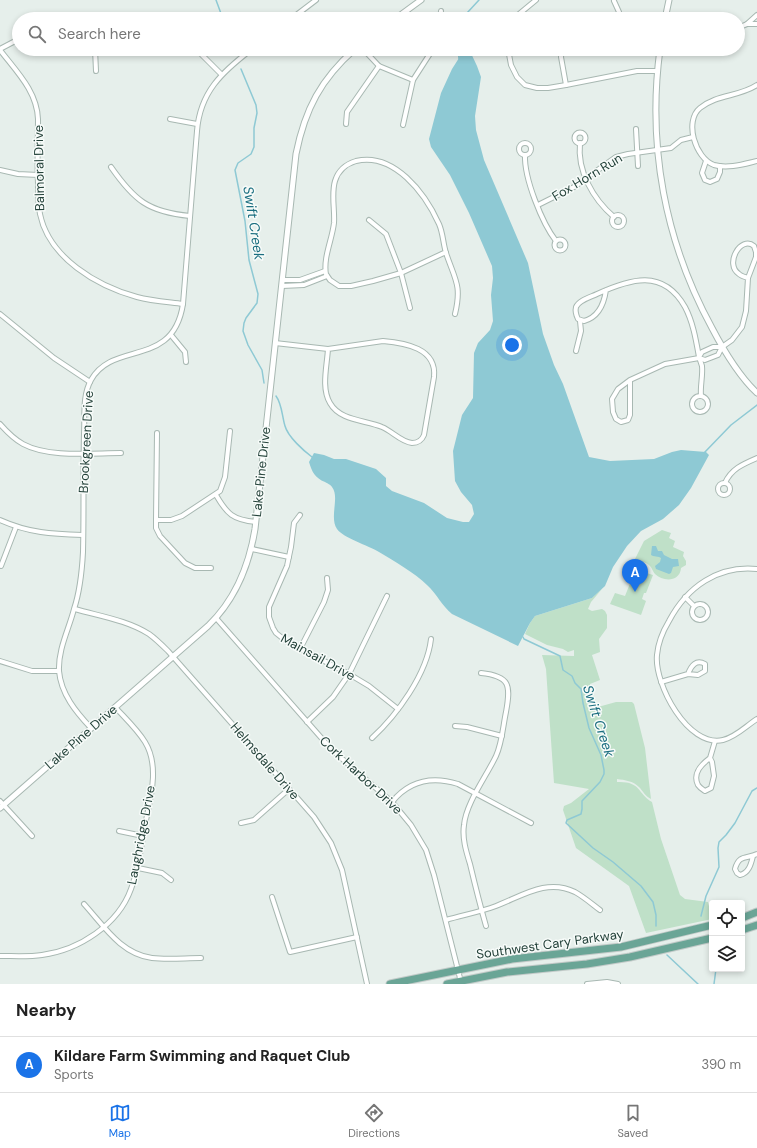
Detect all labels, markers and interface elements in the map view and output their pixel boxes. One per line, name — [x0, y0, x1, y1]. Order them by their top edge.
search box — [12, 12, 745, 56]
icon: search — [26, 23, 48, 45]
text: Search here — [58, 24, 141, 44]
street label: Balmoral Drive — [30, 125, 48, 211]
street label: Fox Horn Run — [549, 149, 625, 205]
water label: Swift Creek — [239, 185, 269, 262]
your location — [502, 335, 522, 355]
street label: Brookgreen Drive — [75, 390, 97, 494]
street label: Lake Pine Drive — [248, 426, 274, 518]
pin: A — [622, 559, 648, 592]
street label: Mainsail Drive — [278, 630, 358, 684]
water label: Swift Creek — [579, 683, 619, 760]
street label: Lake Pine Drive — [41, 701, 121, 773]
street label: Helmsdale Drive — [227, 719, 303, 803]
street label: Cork Harbor Drive — [316, 732, 406, 818]
street label: Laughridge Drive — [123, 784, 159, 886]
map controls — [709, 900, 745, 972]
button: locate — [709, 900, 745, 936]
street label: Southwest Cary Parkway — [475, 925, 625, 963]
button: layers — [709, 936, 745, 972]
text: Nearby — [16, 999, 76, 1021]
text: Kildare Farm Swimming and Raquet Club — [54, 1046, 350, 1066]
text: A — [24, 1056, 34, 1073]
text: 390 m — [702, 1056, 741, 1073]
text: Sports — [54, 1066, 94, 1083]
tab: Map — [109, 1102, 131, 1140]
tab: Directions — [348, 1102, 400, 1140]
tab: Saved — [617, 1102, 648, 1140]

